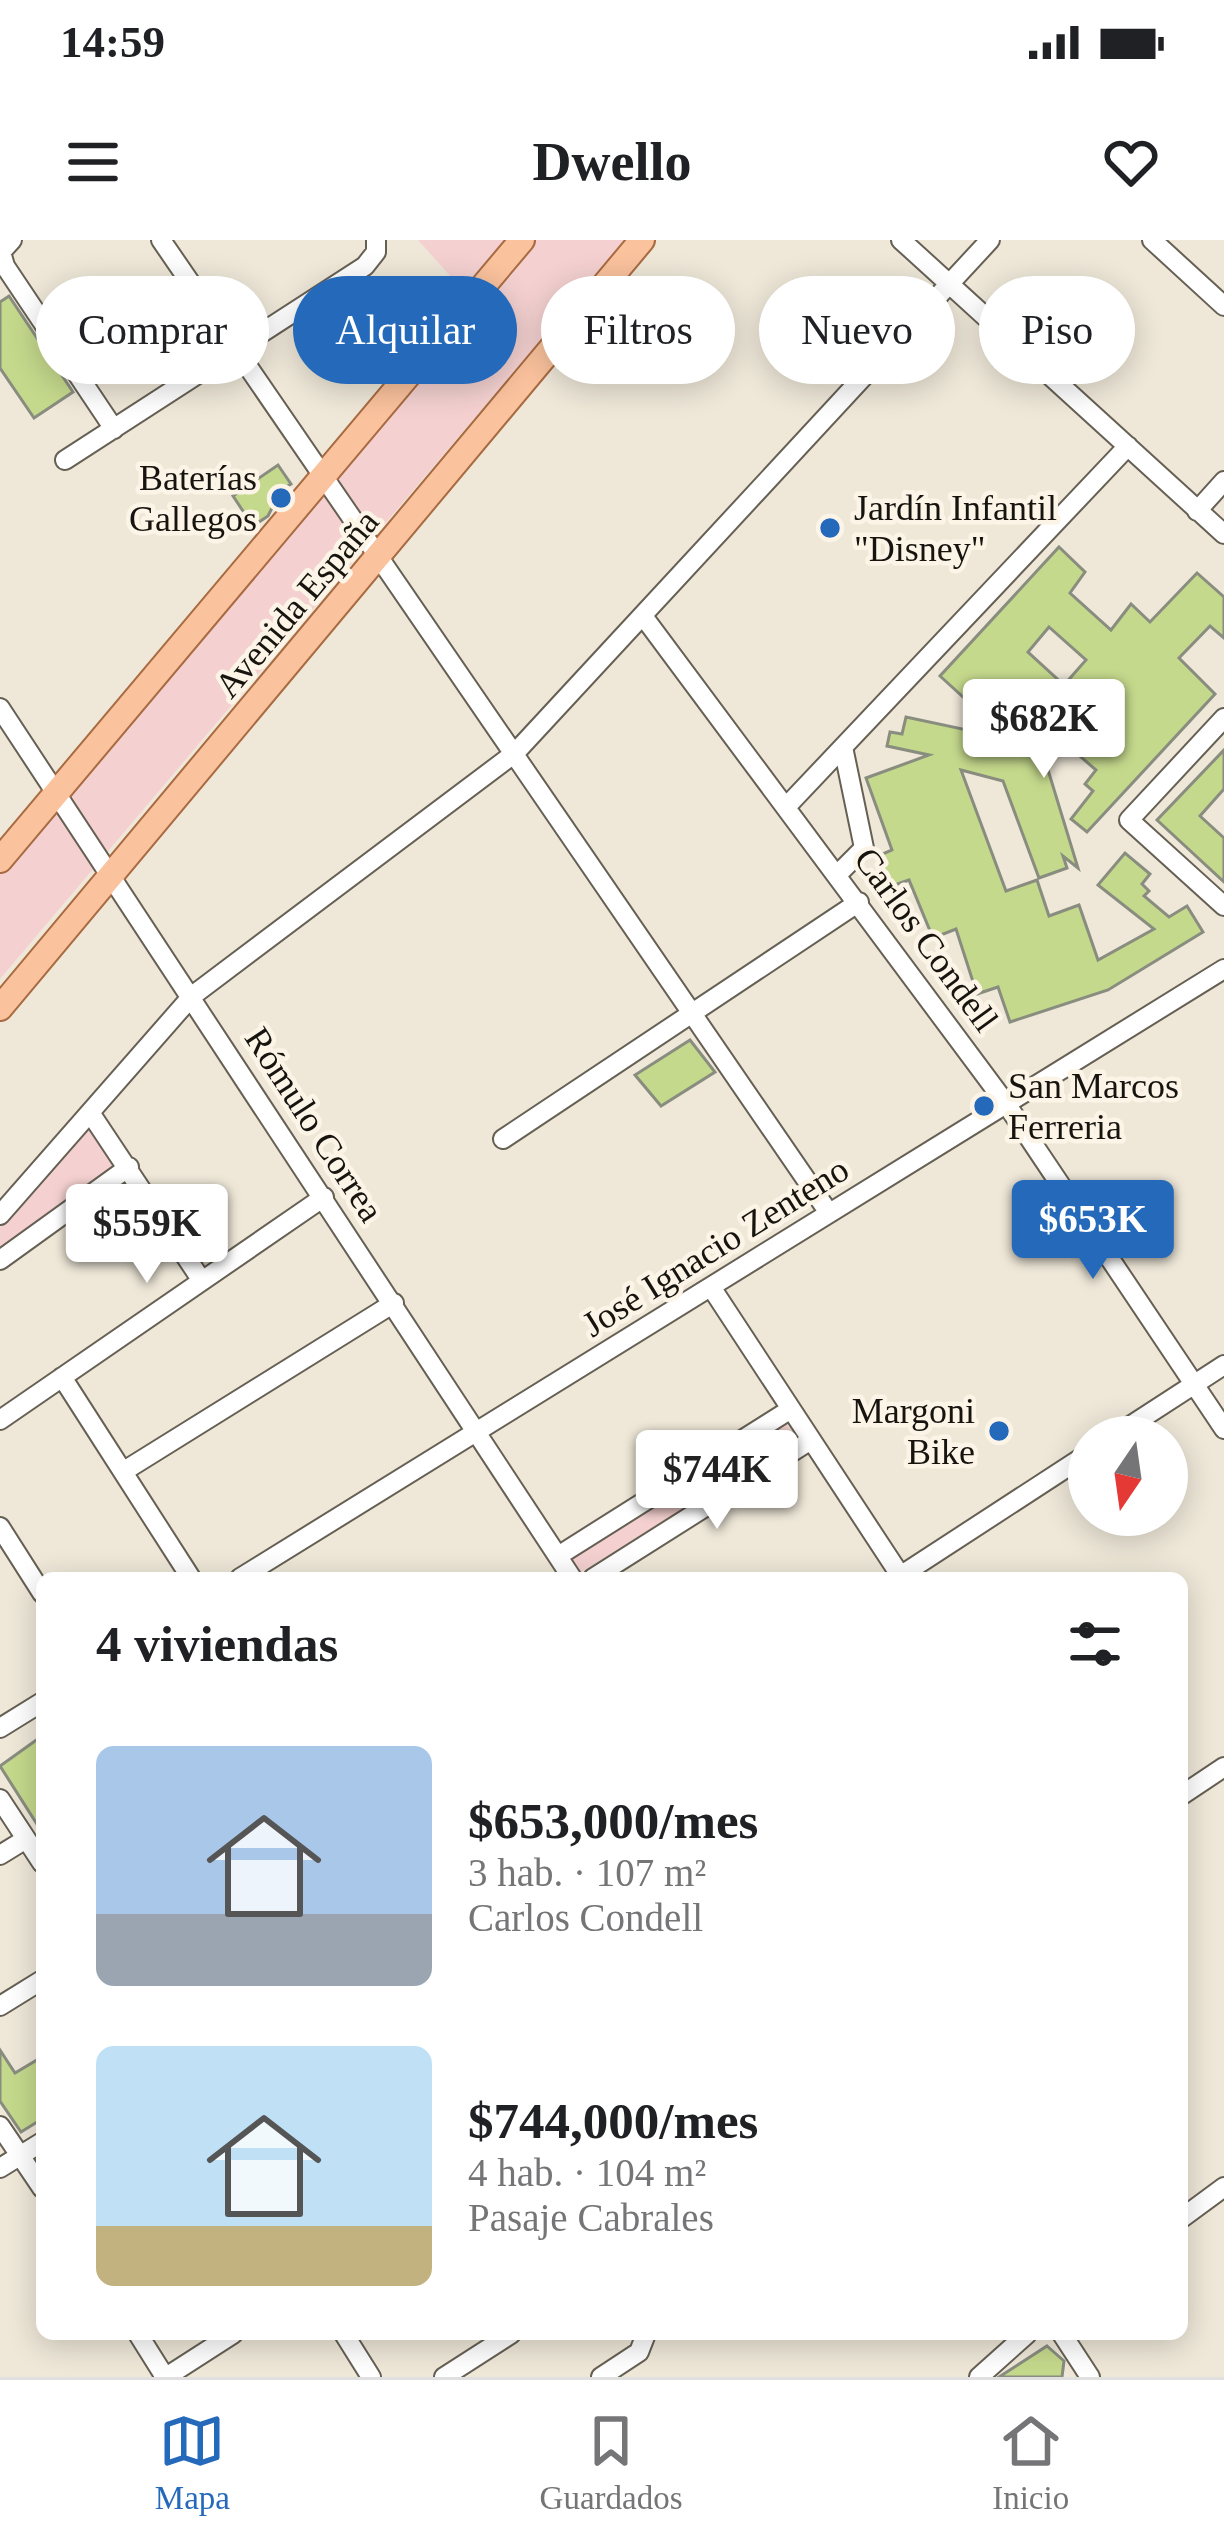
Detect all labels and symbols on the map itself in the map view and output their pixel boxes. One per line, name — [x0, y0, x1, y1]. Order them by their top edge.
place label: Baterías Gallegos — [129, 458, 257, 539]
marker: Baterías Gallegos — [268, 485, 294, 511]
place label: Jardín Infantil "Disney" — [854, 488, 1057, 569]
street label: Avenida España — [207, 502, 387, 705]
marker: Jardín Infantil "Disney" — [817, 515, 843, 541]
pin: $682K — [960, 679, 1128, 781]
street label: Carlos Condell — [846, 840, 1006, 1039]
street label: Rómulo Correa — [237, 1020, 392, 1229]
place label: San Marcos Ferreria — [1008, 1066, 1179, 1147]
marker: San Marcos Ferreria — [971, 1093, 997, 1119]
street label: José Ignacio Zenteno — [575, 1149, 856, 1345]
pin: $653K — [1009, 1180, 1177, 1282]
pin: $559K — [63, 1184, 231, 1286]
place label: Margoni Bike — [852, 1391, 975, 1472]
north arrow — [1068, 1416, 1188, 1536]
marker: Margoni Bike — [986, 1418, 1012, 1444]
pin: $744K — [633, 1430, 801, 1532]

